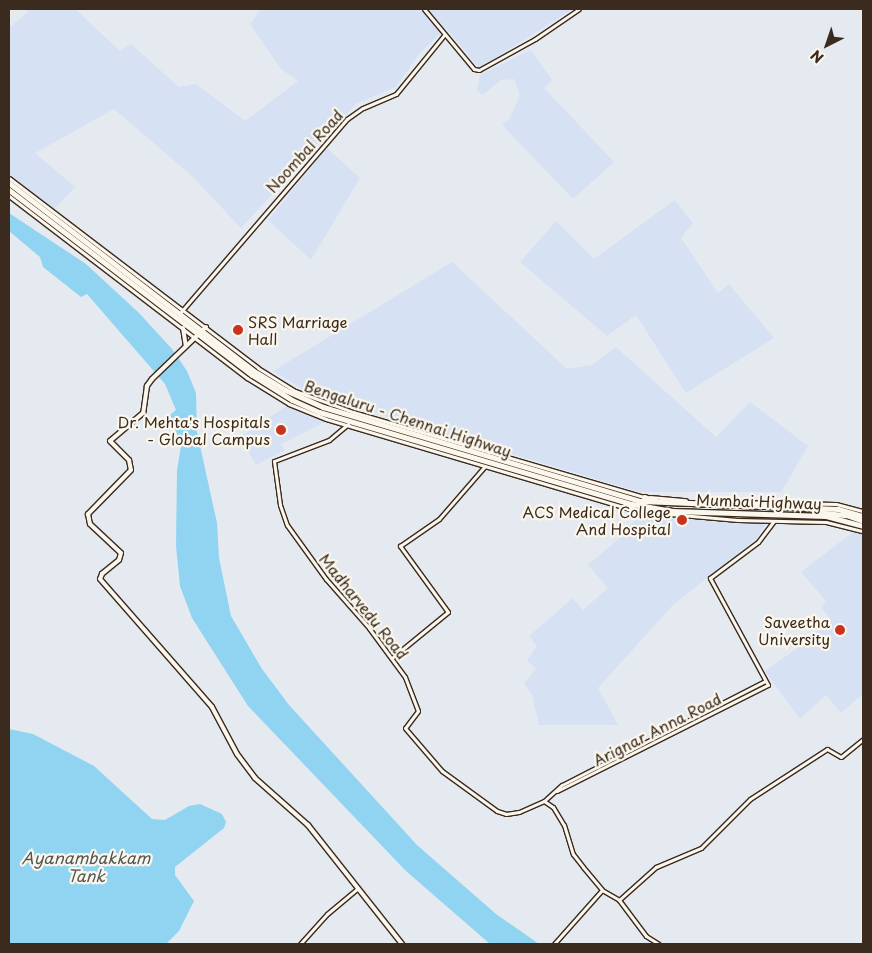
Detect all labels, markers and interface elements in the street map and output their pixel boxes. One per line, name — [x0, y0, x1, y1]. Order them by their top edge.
north arrow — [802, 20, 852, 70]
text: N — [806, 45, 828, 68]
street label: Noombal Road — [262, 105, 346, 197]
place label: SRS Marriage Hall — [248, 312, 348, 347]
marker: SRS Marriage Hall — [232, 324, 244, 336]
street label: Bengaluru - Chennai Highway — [302, 376, 514, 460]
place label: Dr. Mehta's Hospitals - Global Campus — [117, 412, 270, 447]
marker: Dr. Mehta's Hospitals - Global Campus — [274, 423, 288, 437]
street label: Mumbai Highway — [696, 490, 822, 512]
place label: ACS Medical College And Hospital — [521, 502, 671, 537]
marker: ACS Medical College And Hospital — [675, 513, 689, 527]
street label: Madharvedu Road — [316, 550, 412, 662]
place label: Saveetha University — [758, 612, 830, 647]
marker: Saveetha University — [834, 624, 846, 636]
street label: Arignar Anna Road — [590, 689, 724, 769]
water label: Ayanambakkam Tank — [22, 847, 150, 885]

